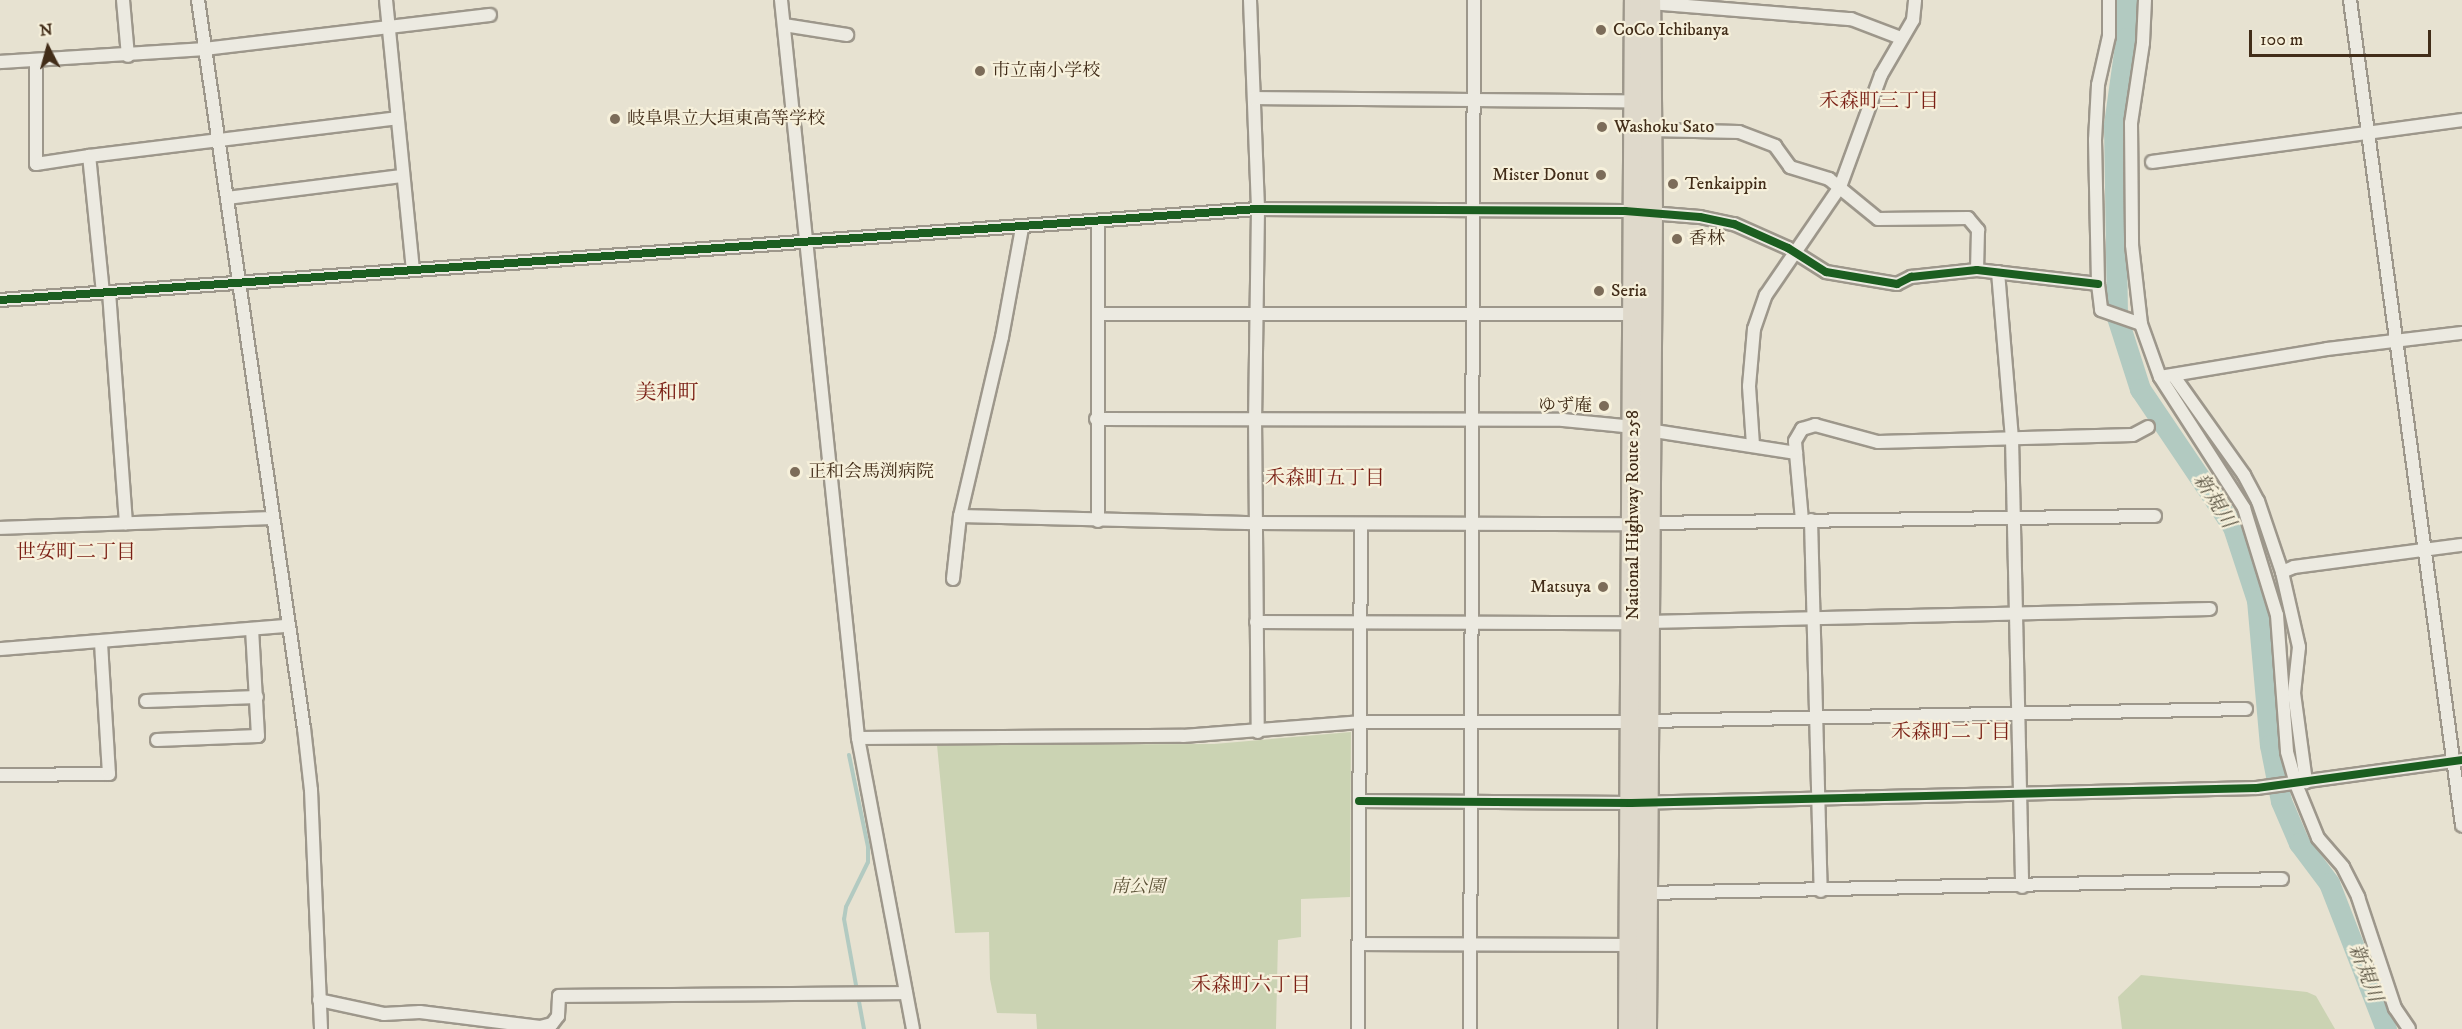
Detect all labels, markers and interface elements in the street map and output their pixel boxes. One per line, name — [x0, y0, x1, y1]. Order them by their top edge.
north arrow — [18, 18, 78, 78]
scale bar — [2252, 18, 2434, 56]
text: N — [39, 19, 54, 41]
place label: CoCo Ichibanya — [1613, 19, 1729, 41]
marker: CoCo Ichibanya — [1594, 23, 1608, 37]
text: 100 m — [2260, 29, 2303, 51]
place label: 市立南小学校 — [992, 60, 1100, 82]
marker: 市立南小学校 — [973, 64, 987, 78]
district label: 禾森町三丁目 — [1819, 89, 1939, 113]
place label: 岐阜県立大垣東高等学校 — [627, 108, 825, 130]
marker: 岐阜県立大垣東高等学校 — [608, 112, 622, 126]
place label: Washoku Sato — [1614, 116, 1714, 138]
marker: Washoku Sato — [1595, 120, 1609, 134]
place label: Mister Donut — [1492, 164, 1589, 186]
marker: Mister Donut — [1594, 168, 1608, 182]
place label: Tenkaippin — [1685, 173, 1767, 195]
marker: Tenkaippin — [1666, 177, 1680, 191]
place label: 香林 — [1689, 228, 1725, 250]
marker: 香林 — [1670, 232, 1684, 246]
place label: Seria — [1611, 280, 1647, 302]
marker: Seria — [1592, 284, 1606, 298]
district label: 美和町 — [636, 380, 698, 406]
place label: ゆず庵 — [1538, 395, 1592, 417]
marker: ゆず庵 — [1597, 399, 1611, 413]
street label: National Highway Route 258 — [1622, 410, 1644, 620]
place label: 正和会馬渕病院 — [808, 461, 934, 483]
marker: 正和会馬渕病院 — [786, 463, 804, 481]
district label: 禾森町五丁目 — [1265, 466, 1385, 490]
water label: 新規川 — [2188, 469, 2240, 533]
district label: 世安町二丁目 — [16, 540, 136, 564]
place label: Matsuya — [1530, 576, 1591, 598]
marker: Matsuya — [1596, 580, 1610, 594]
district label: 禾森町二丁目 — [1891, 720, 2011, 744]
park label: 南公園 — [1111, 876, 1165, 898]
water label: 新規川 — [2343, 941, 2387, 1005]
district label: 禾森町六丁目 — [1191, 973, 1311, 997]

